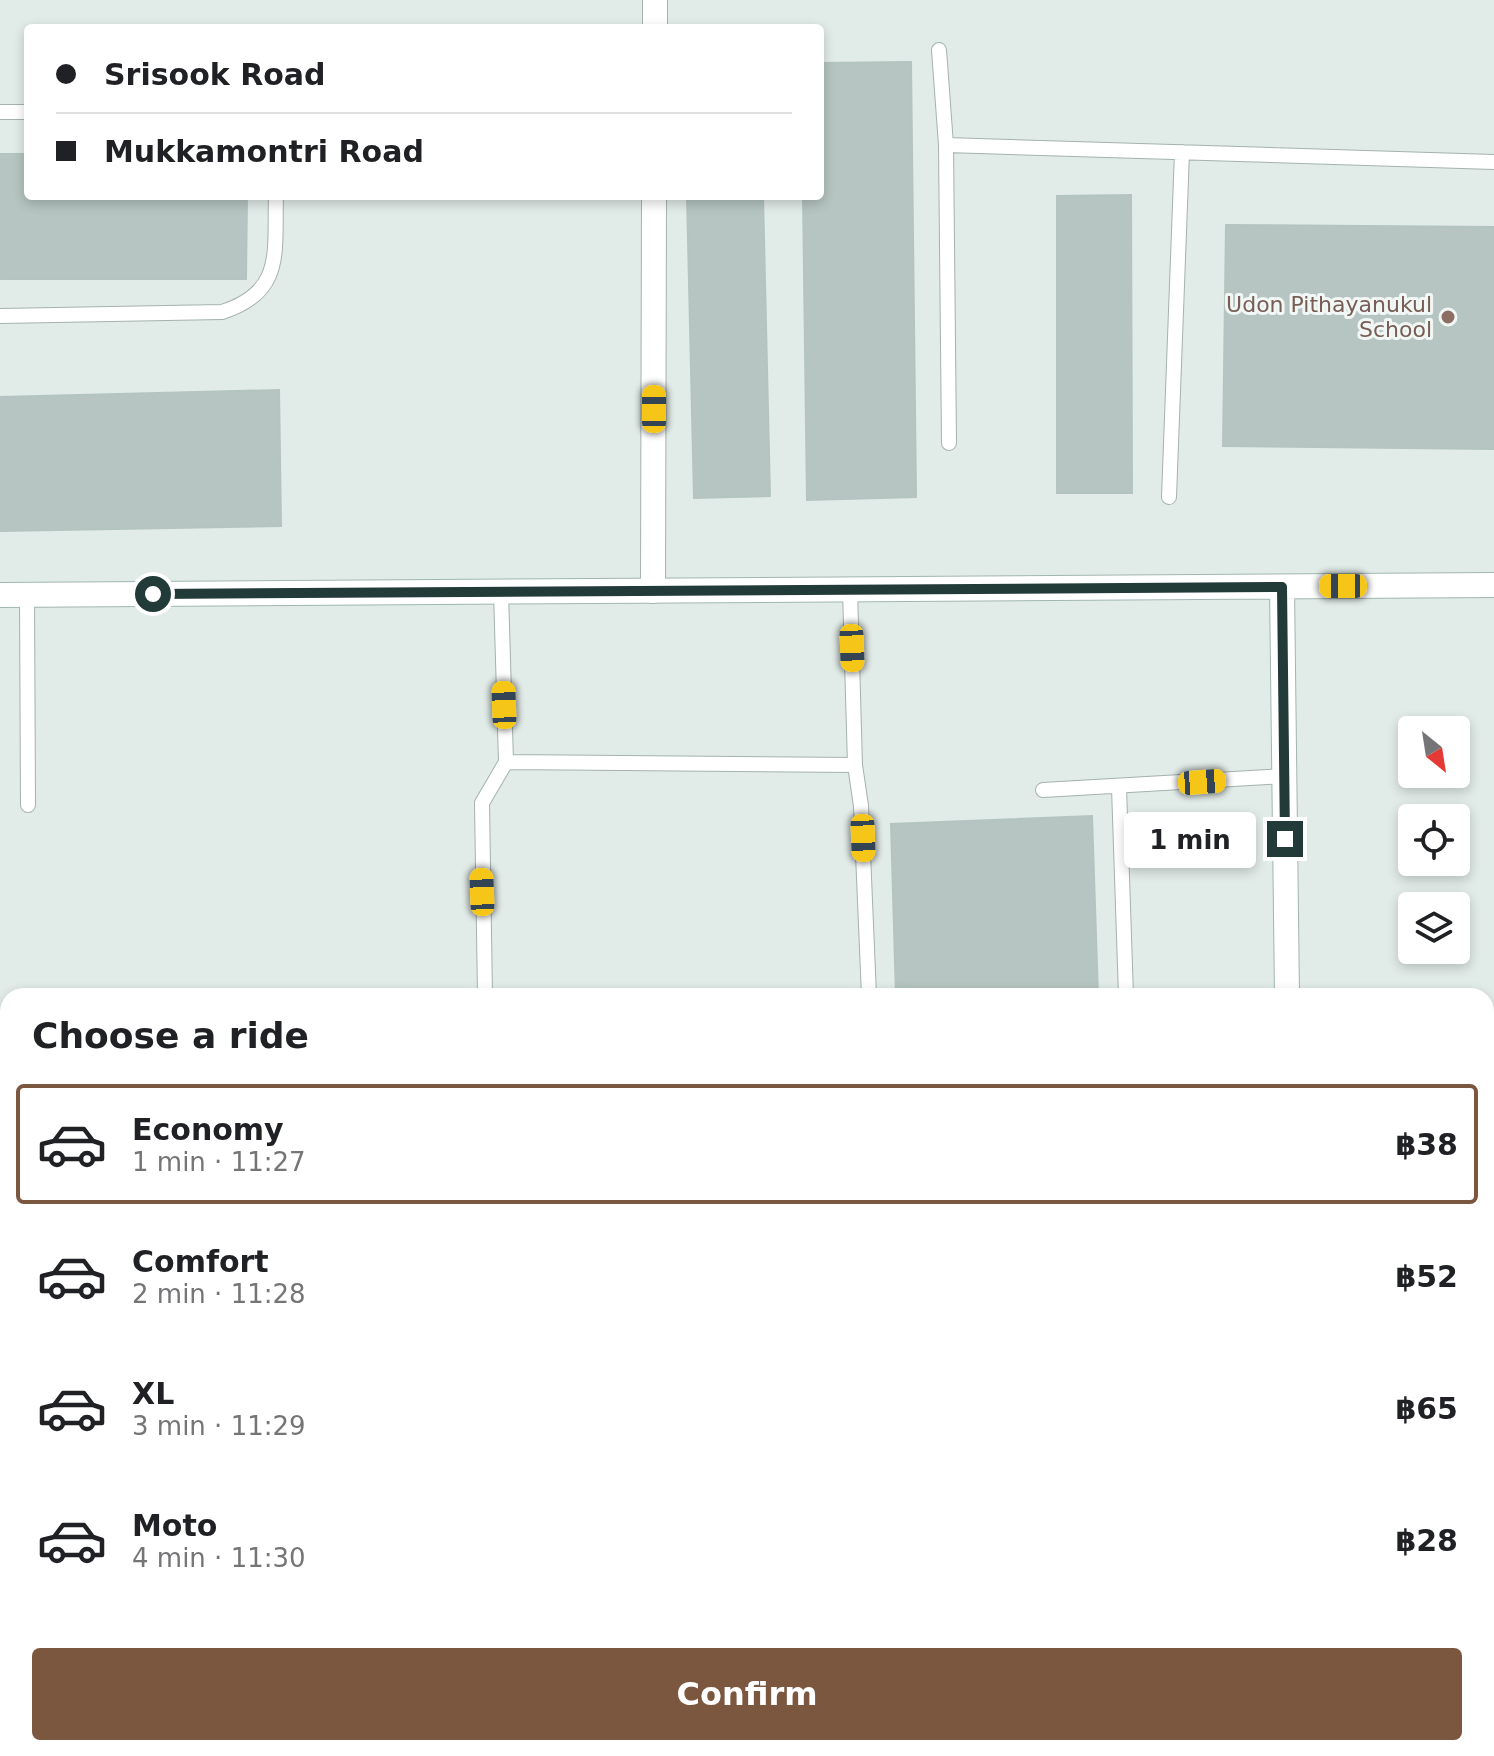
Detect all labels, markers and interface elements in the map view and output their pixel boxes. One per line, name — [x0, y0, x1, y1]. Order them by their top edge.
text: Srisook Road — [104, 57, 326, 92]
text: Mukkamontri Road — [104, 134, 424, 169]
place label: Udon Pithayanukul School — [1226, 292, 1432, 342]
marker: Udon Pithayanukul School — [1439, 308, 1457, 326]
car — [642, 385, 666, 433]
car — [1319, 574, 1367, 598]
route start — [135, 576, 171, 612]
car — [839, 624, 865, 672]
car — [491, 681, 517, 729]
north arrow — [1398, 716, 1470, 788]
map controls — [1398, 716, 1470, 964]
car — [1177, 768, 1227, 796]
button: locate — [1398, 804, 1470, 876]
callout: 1 min — [1125, 811, 1257, 867]
car — [850, 814, 876, 862]
route end — [1267, 821, 1303, 857]
text: 1 min — [1149, 825, 1231, 855]
car — [469, 868, 495, 916]
button: layers — [1398, 892, 1470, 964]
text: Choose a ride — [32, 1015, 309, 1056]
icon: car — [36, 1108, 108, 1180]
text: Economy — [132, 1112, 284, 1147]
text: ฿38 — [1395, 1127, 1458, 1162]
text: 1 min · 11:27 — [132, 1147, 306, 1177]
icon: car — [36, 1240, 108, 1312]
text: Comfort — [132, 1244, 269, 1279]
text: ฿52 — [1395, 1259, 1458, 1294]
text: 2 min · 11:28 — [132, 1279, 306, 1309]
icon: car — [36, 1372, 108, 1444]
text: XL — [132, 1376, 174, 1411]
text: ฿65 — [1395, 1391, 1458, 1426]
text: 3 min · 11:29 — [132, 1411, 306, 1441]
icon: car — [36, 1504, 108, 1576]
text: Moto — [132, 1508, 217, 1543]
text: ฿28 — [1395, 1523, 1458, 1558]
text: 4 min · 11:30 — [132, 1543, 306, 1573]
button: Confirm — [32, 1648, 1462, 1740]

